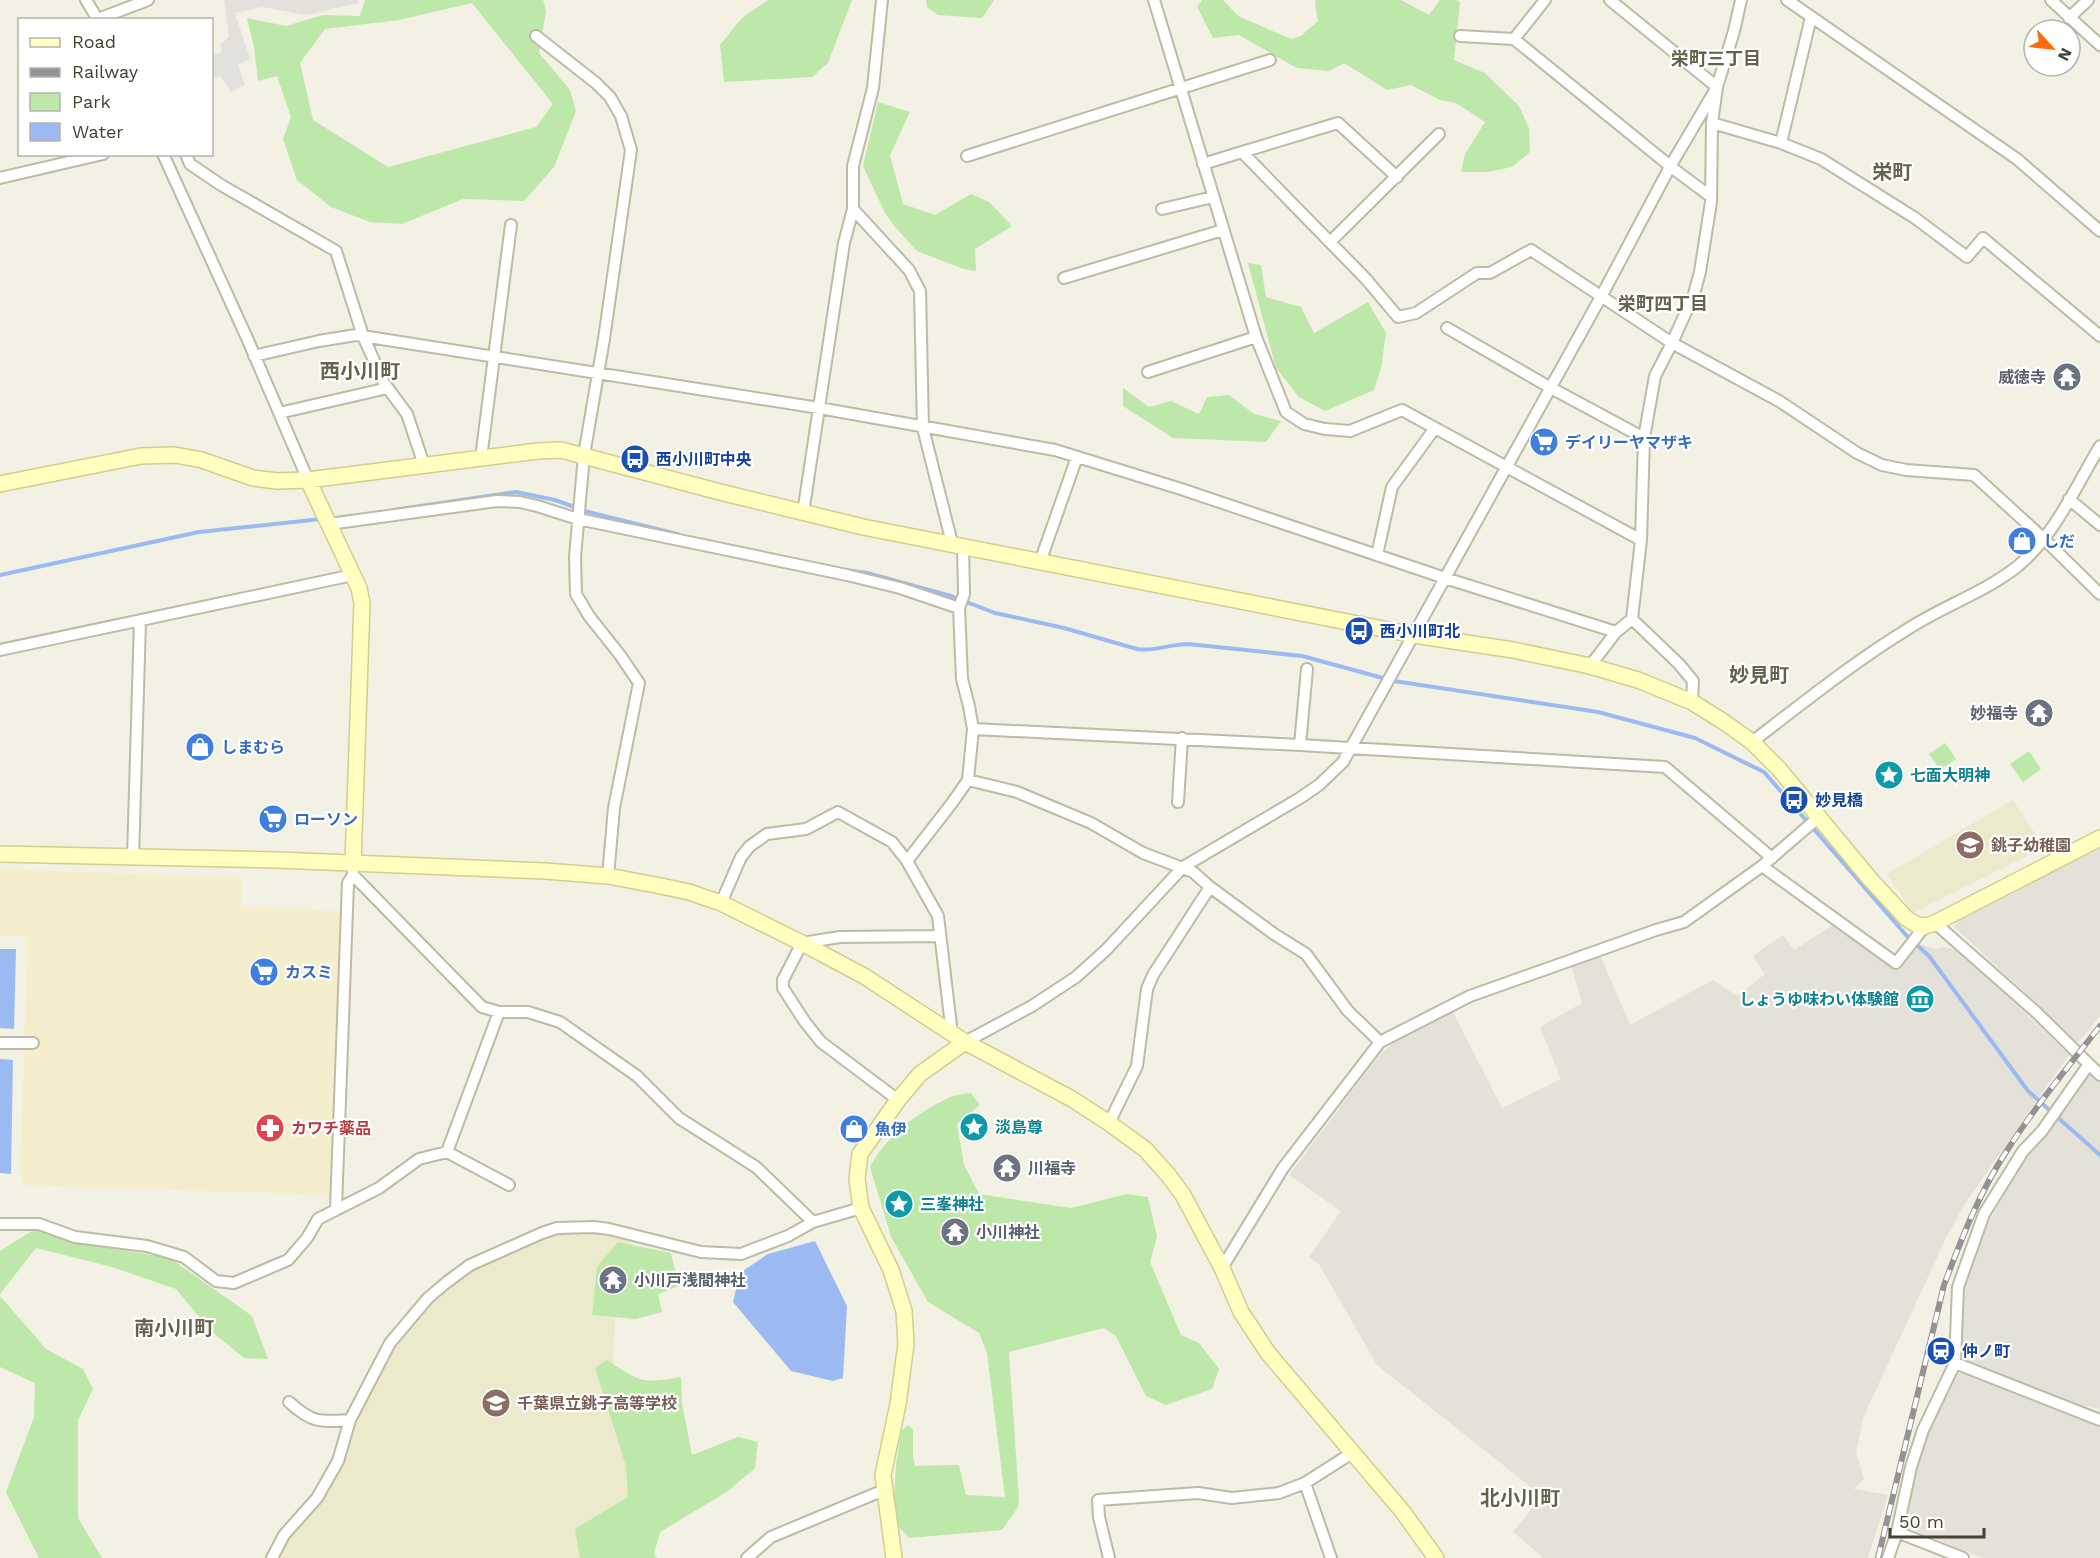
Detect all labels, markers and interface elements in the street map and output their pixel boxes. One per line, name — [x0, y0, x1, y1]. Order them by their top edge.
legend — [18, 18, 213, 156]
north arrow — [2022, 18, 2082, 78]
text: Road — [72, 31, 116, 52]
text: N — [2054, 45, 2076, 64]
district label: 栄町三丁目 — [1671, 48, 1761, 69]
text: Railway — [72, 61, 139, 82]
text: Park — [72, 91, 111, 112]
text: Water — [72, 121, 124, 142]
district label: 栄町 — [1872, 160, 1912, 184]
district label: 栄町四丁目 — [1618, 293, 1708, 314]
district label: 西小川町 — [320, 359, 400, 383]
temple icon: 威徳寺 — [2051, 361, 2083, 393]
place label: 威徳寺 — [1998, 368, 2046, 387]
supermarket icon: デイリーヤマザキ — [1528, 426, 1560, 458]
place label: デイリーヤマザキ — [1565, 433, 1693, 452]
bus stop icon: 西小川町中央 — [619, 443, 651, 475]
place label: 西小川町中央 — [656, 450, 752, 469]
shop icon: しだ — [2006, 525, 2038, 557]
place label: しだ — [2043, 532, 2075, 551]
bus stop icon: 西小川町北 — [1343, 615, 1375, 647]
place label: 西小川町北 — [1380, 622, 1460, 641]
district label: 妙見町 — [1729, 663, 1789, 687]
temple icon: 妙福寺 — [2023, 697, 2055, 729]
place label: 妙福寺 — [1970, 704, 2018, 723]
shop icon: しまむら — [184, 731, 216, 763]
place label: しまむら — [221, 738, 285, 757]
place icon: 七面大明神 — [1873, 759, 1905, 791]
place label: 七面大明神 — [1910, 766, 1990, 785]
bus stop icon: 妙見橋 — [1778, 784, 1810, 816]
place label: 妙見橋 — [1815, 791, 1863, 810]
supermarket icon: ローソン — [257, 803, 289, 835]
place label: ローソン — [294, 810, 358, 829]
school or university icon: 銚子幼稚園 — [1954, 829, 1986, 861]
place label: 銚子幼稚園 — [1991, 836, 2071, 855]
supermarket icon: カスミ — [248, 956, 280, 988]
place label: カスミ — [285, 963, 333, 982]
museum icon: しょうゆ味わい体験館 — [1904, 983, 1936, 1015]
place label: しょうゆ味わい体験館 — [1739, 990, 1899, 1009]
place icon: 淡島尊 — [958, 1111, 990, 1143]
pharmacy icon: カワチ薬品 — [254, 1112, 286, 1144]
shop icon: 魚伊 — [838, 1113, 870, 1145]
place label: 淡島尊 — [995, 1118, 1043, 1137]
place label: カワチ薬品 — [291, 1119, 371, 1138]
place label: 魚伊 — [875, 1120, 907, 1139]
temple icon: 川福寺 — [991, 1152, 1023, 1184]
place label: 川福寺 — [1028, 1159, 1076, 1178]
place icon: 三峯神社 — [883, 1188, 915, 1220]
place label: 三峯神社 — [920, 1195, 984, 1214]
temple icon: 小川神社 — [939, 1216, 971, 1248]
place label: 小川神社 — [976, 1223, 1040, 1242]
temple icon: 小川戸浅間神社 — [597, 1264, 629, 1296]
place label: 小川戸浅間神社 — [634, 1271, 746, 1290]
district label: 南小川町 — [134, 1316, 214, 1340]
station icon: 仲ノ町 — [1925, 1335, 1957, 1367]
place label: 仲ノ町 — [1962, 1342, 2010, 1361]
school or university icon: 千葉県立銚子高等学校 — [480, 1387, 512, 1419]
place label: 千葉県立銚子高等学校 — [517, 1394, 677, 1413]
district label: 北小川町 — [1480, 1486, 1560, 1510]
scale bar — [1890, 1501, 1984, 1539]
text: 50 m — [1899, 1511, 1944, 1532]

